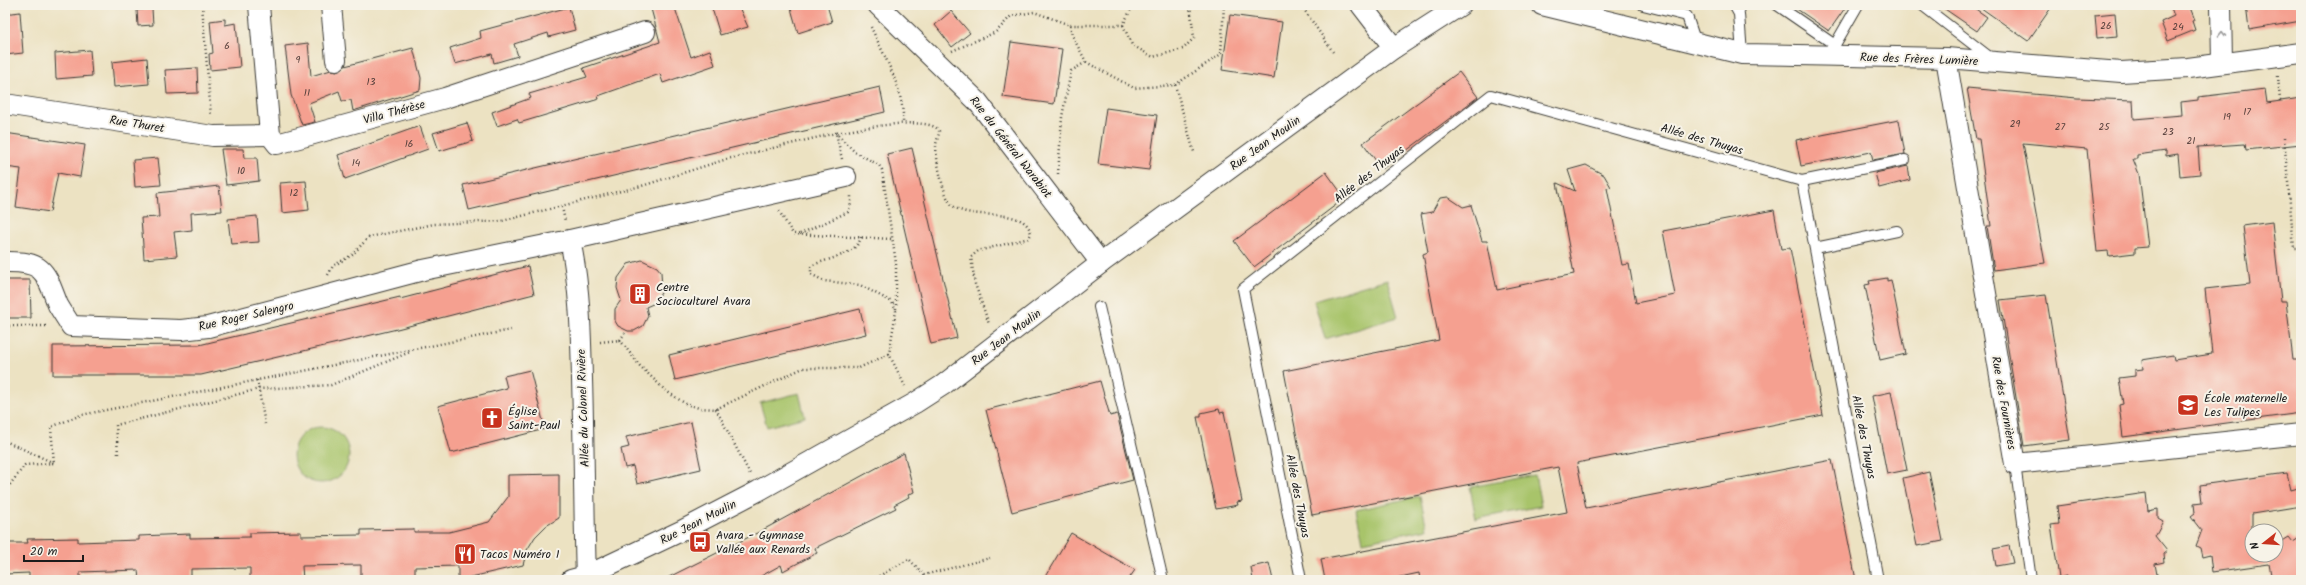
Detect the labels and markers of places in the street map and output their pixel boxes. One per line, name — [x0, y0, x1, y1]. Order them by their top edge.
place label: Centre Socioculturel Avara — [656, 278, 751, 311]
building icon: Centre Socioculturel Avara — [627, 281, 653, 307]
place label: École maternelle Les Tulipes — [2204, 389, 2288, 422]
school or university icon: École maternelle Les Tulipes — [2175, 392, 2201, 418]
place label: Église Saint-Paul — [508, 402, 560, 435]
church icon: Église Saint-Paul — [479, 405, 505, 431]
place label: Avara - Gymnase Vallée aux Renards — [716, 526, 810, 559]
bus stop icon: Avara - Gymnase Vallée aux Renards — [687, 529, 713, 555]
restaurant icon: Tacos Numéro 1 — [452, 541, 478, 567]
place label: Tacos Numéro 1 — [480, 545, 560, 564]

